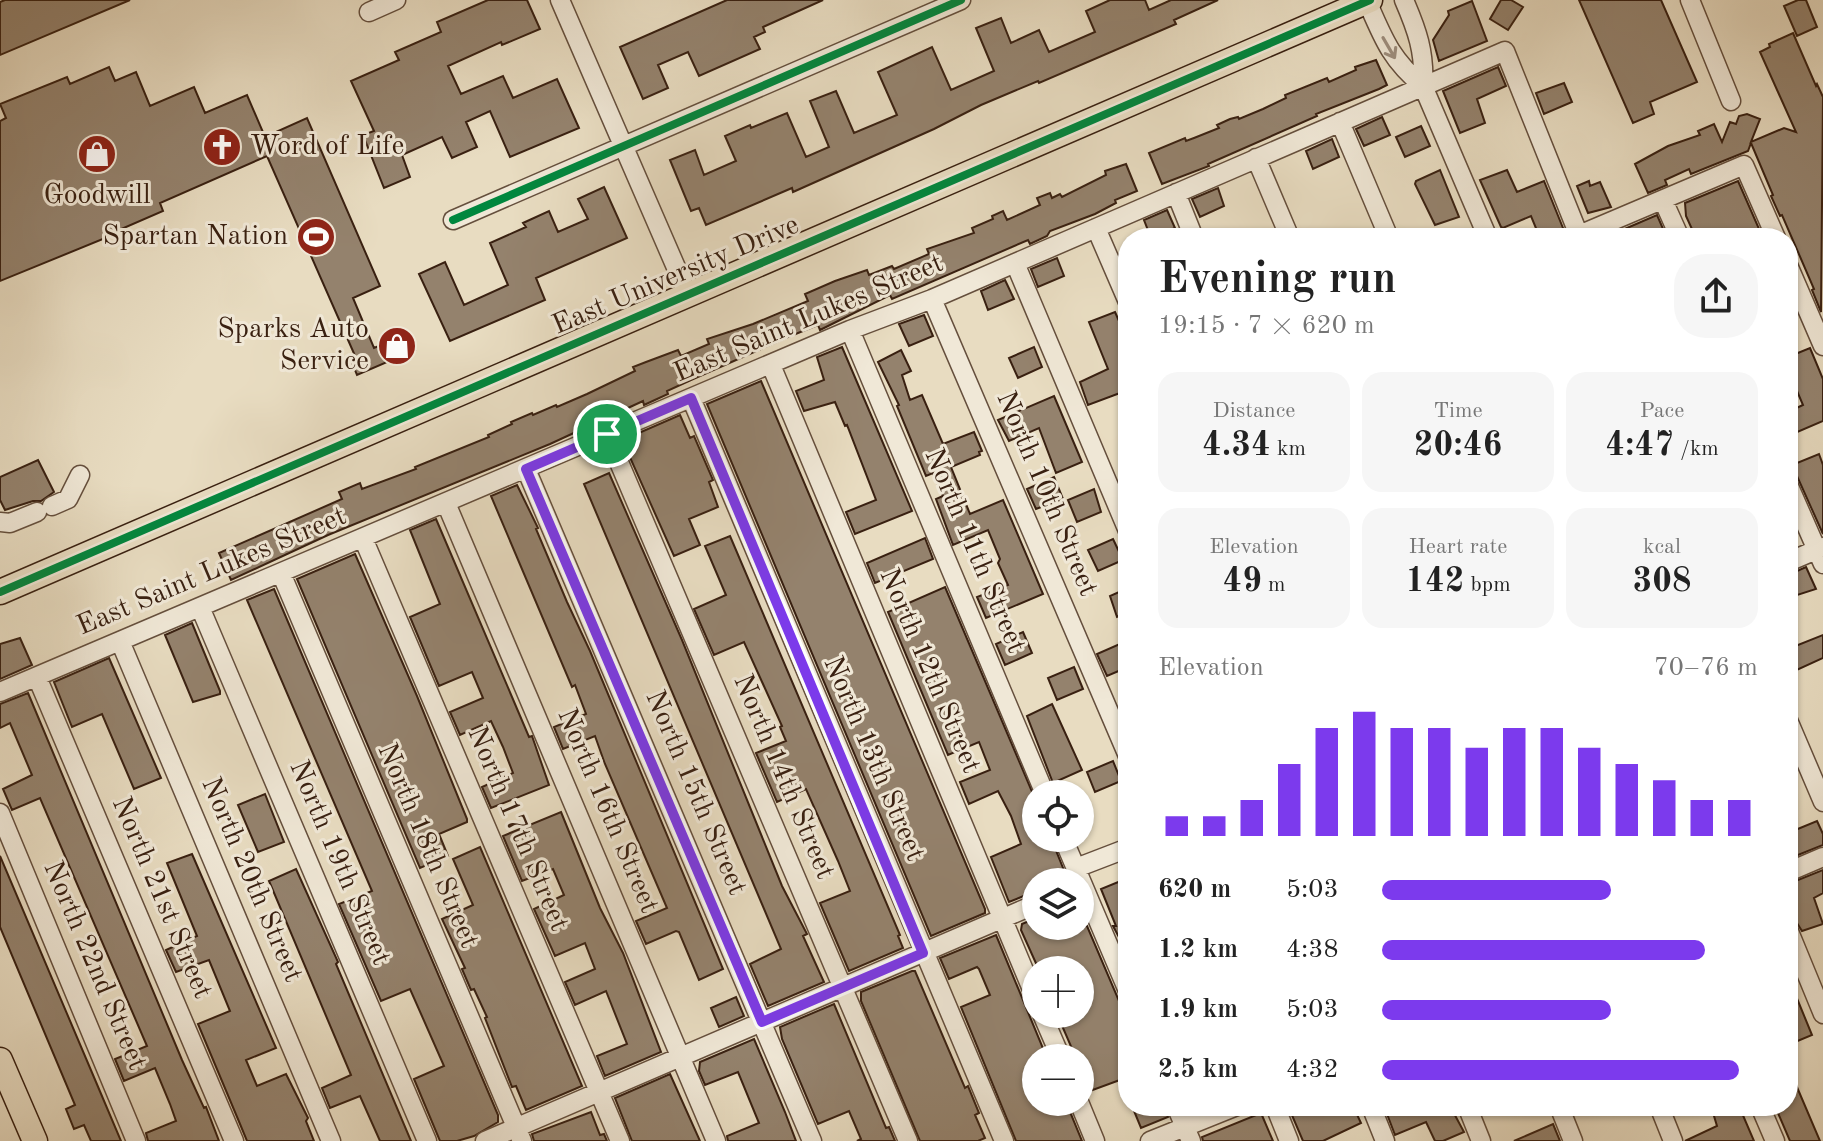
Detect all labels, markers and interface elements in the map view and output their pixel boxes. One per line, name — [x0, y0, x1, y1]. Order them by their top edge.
one-way arrow — [1381, 36, 1397, 59]
church icon: Word of Life — [201, 126, 243, 168]
shop icon: Goodwill — [76, 133, 118, 175]
place label: Word of Life — [250, 133, 404, 161]
place label: Goodwill — [44, 182, 150, 210]
street label: East University Drive — [549, 211, 803, 341]
sports icon: Spartan Nation — [295, 216, 337, 258]
place label: Spartan Nation — [102, 223, 288, 251]
street label: East Saint Lukes Street — [670, 249, 948, 389]
button: share — [1674, 254, 1758, 338]
text: Evening run — [1158, 258, 1396, 302]
text: 19:15 · 7 × 620 m — [1158, 313, 1375, 339]
place label: Sparks Auto Service — [217, 316, 369, 376]
shop icon: Sparks Auto Service — [376, 325, 418, 367]
street label: North 10th Street — [990, 388, 1102, 600]
pin — [573, 400, 641, 468]
text: Distance — [1213, 400, 1295, 422]
text: Time — [1433, 400, 1483, 422]
text: Pace — [1640, 400, 1684, 422]
icon: arrive — [585, 412, 629, 456]
text: 4.34 — [1202, 429, 1271, 463]
text: 20:46 — [1414, 429, 1502, 463]
text: 4:47 — [1605, 429, 1674, 463]
text: km — [1271, 438, 1306, 460]
text: /km — [1674, 438, 1719, 460]
street label: North 11th Street — [918, 445, 1030, 657]
street label: East Saint Lukes Street — [73, 502, 351, 642]
text: Elevation — [1209, 536, 1299, 558]
text: Heart rate — [1409, 536, 1507, 558]
text: kcal — [1643, 536, 1681, 558]
street label: North 12th Street — [873, 565, 985, 777]
text: 49 — [1222, 565, 1262, 599]
text: 142 — [1405, 565, 1464, 599]
text: 308 — [1632, 565, 1692, 599]
text: m — [1262, 574, 1286, 596]
text: bpm — [1464, 574, 1511, 596]
street label: North 13th Street — [817, 653, 929, 865]
text: Elevation — [1158, 655, 1264, 681]
text: 70–76 m — [1654, 655, 1758, 681]
street label: North 14th Street — [727, 671, 839, 883]
street label: North 15th Street — [639, 687, 751, 899]
street label: North 16th Street — [551, 705, 663, 917]
street label: North 17th Street — [461, 723, 573, 935]
street label: North 18th Street — [371, 740, 483, 952]
street label: North 19th Street — [283, 757, 395, 969]
street label: North 20th Street — [195, 774, 307, 986]
map controls — [1022, 780, 1094, 1116]
button: locate — [1022, 780, 1094, 852]
street label: North 21st Street — [106, 793, 216, 1003]
street label: North 22nd Street — [37, 857, 151, 1075]
button: layers — [1022, 868, 1094, 940]
text: 620 m — [1158, 877, 1231, 903]
text: 5:03 — [1286, 877, 1339, 903]
text: 1.2 km — [1158, 937, 1238, 963]
text: 4:38 — [1286, 937, 1339, 963]
button: + — [1022, 956, 1094, 1028]
text: 1.9 km — [1158, 997, 1238, 1023]
text: 5:03 — [1286, 997, 1339, 1023]
button: − — [1022, 1044, 1094, 1116]
text: 2.5 km — [1158, 1057, 1238, 1083]
text: 4:32 — [1286, 1057, 1339, 1083]

